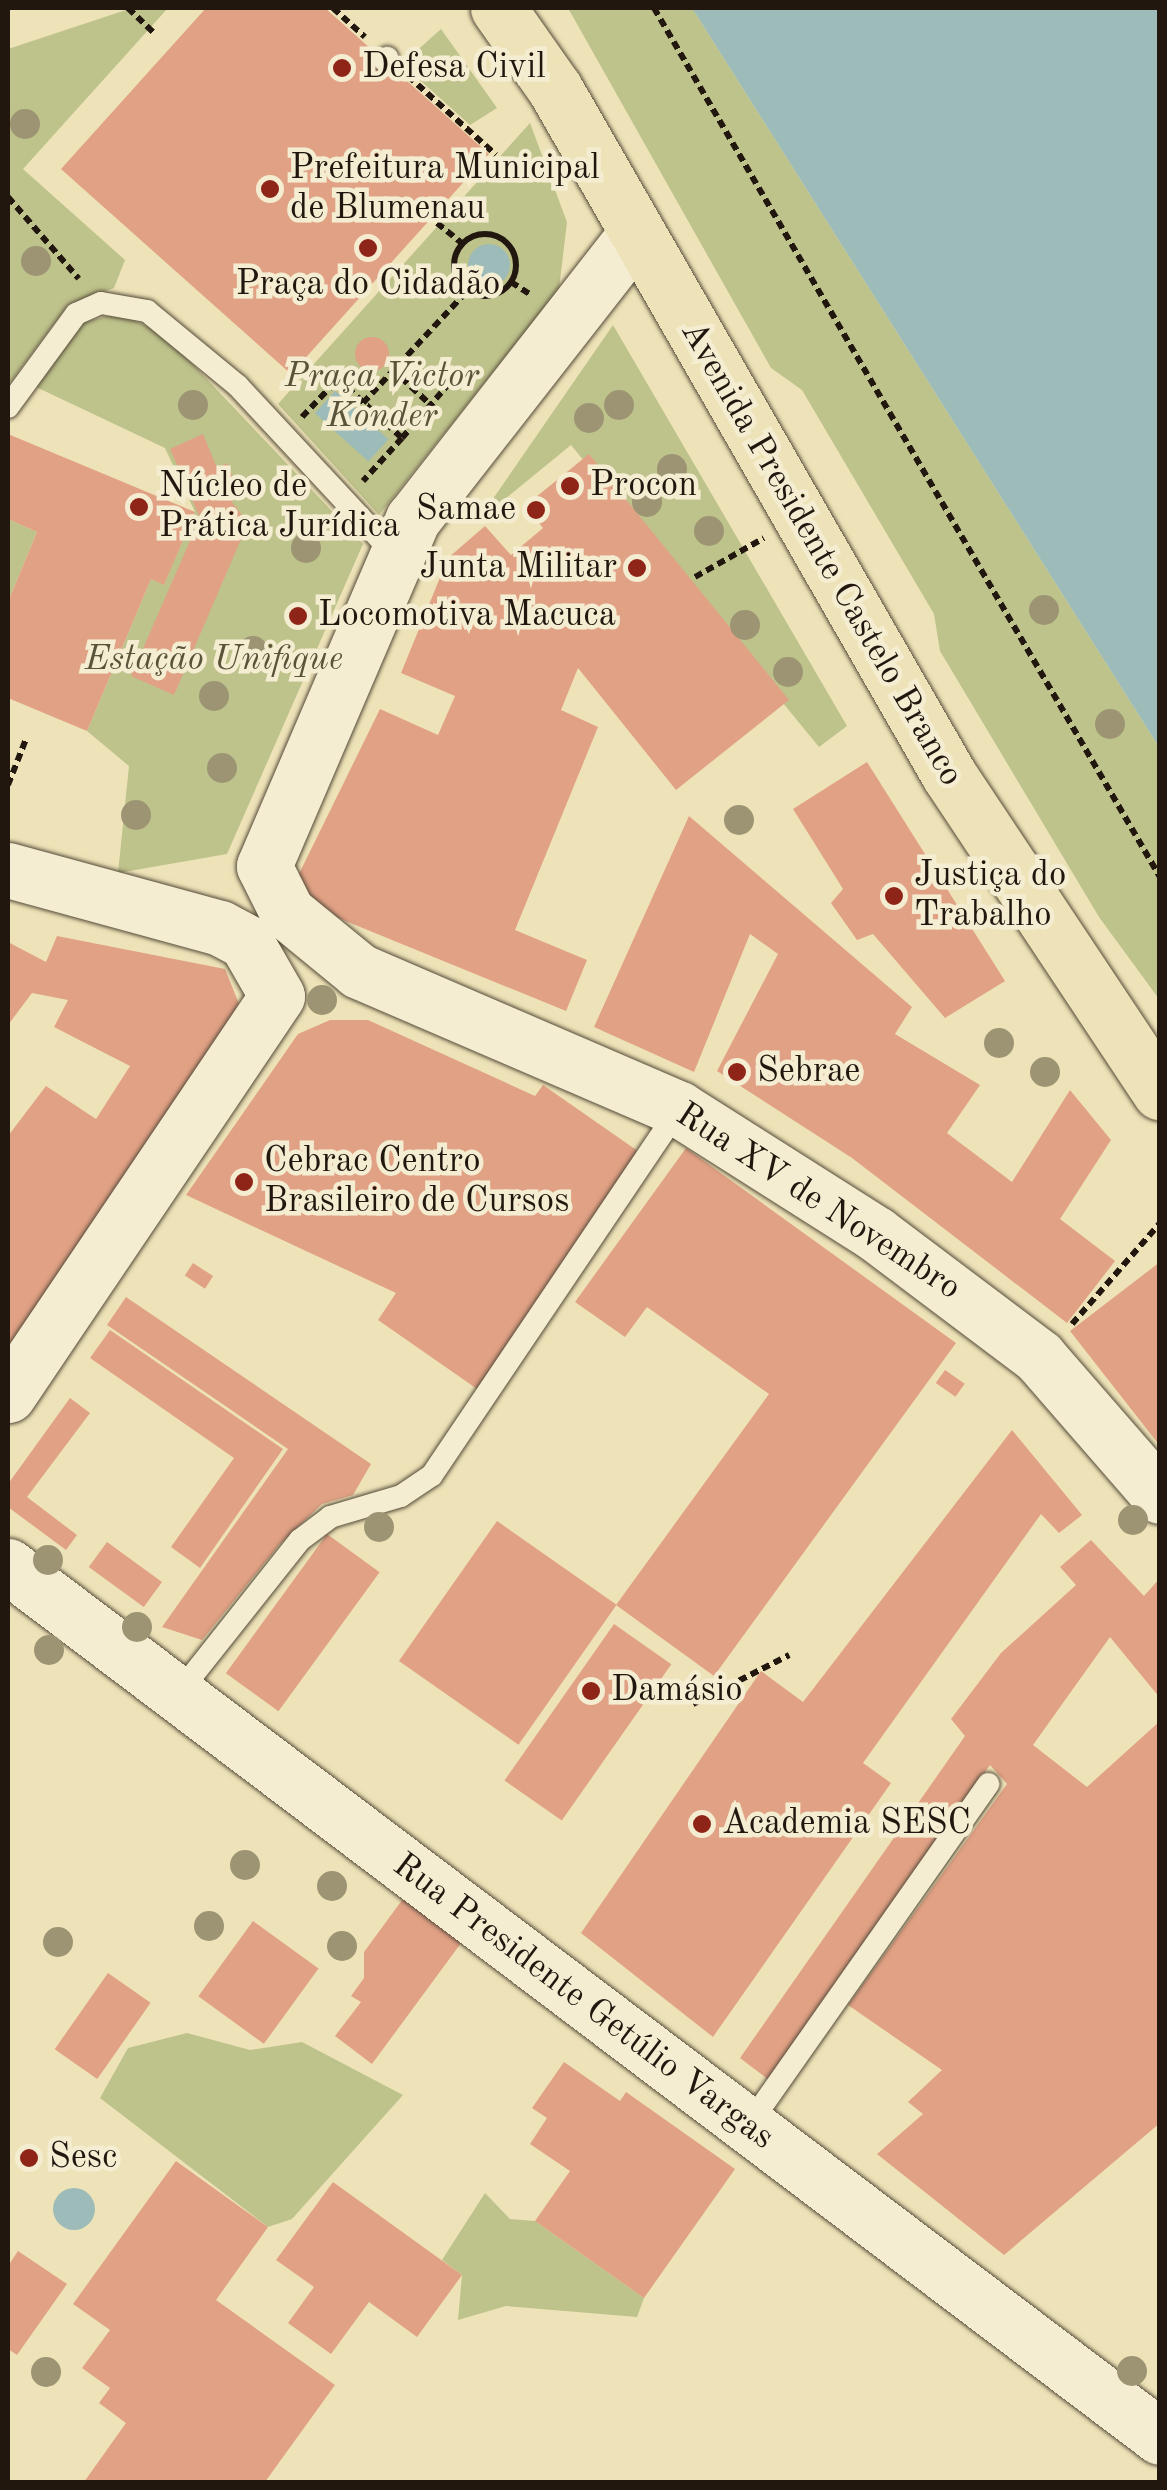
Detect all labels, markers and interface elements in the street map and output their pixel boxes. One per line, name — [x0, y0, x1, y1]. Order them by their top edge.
place label: Defesa Civil — [362, 47, 546, 89]
marker: Defesa Civil — [331, 57, 353, 79]
place label: Prefeitura Municipal de Blumenau — [290, 148, 600, 230]
marker: Prefeitura Municipal de Blumenau — [259, 178, 281, 200]
marker: Praça do Cidadão — [357, 237, 379, 259]
place label: Praça do Cidadão — [236, 264, 500, 306]
street label: Avenida Presidente Castelo Branco — [670, 314, 972, 794]
park label: Praça Victor Konder — [285, 356, 479, 438]
place label: Procon — [590, 465, 697, 507]
place label: Núcleo de Prática Jurídica — [159, 466, 400, 548]
marker: Procon — [559, 475, 581, 497]
place label: Samae — [416, 489, 516, 531]
marker: Núcleo de Prática Jurídica — [128, 496, 150, 518]
marker: Samae — [525, 499, 547, 521]
place label: Junta Militar — [420, 547, 617, 589]
marker: Junta Militar — [626, 557, 648, 579]
place label: Locomotiva Macuca — [318, 595, 616, 637]
marker: Locomotiva Macuca — [287, 605, 309, 627]
park label: Estação Unifique — [85, 639, 343, 681]
place label: Justiça do Trabalho — [914, 855, 1066, 937]
marker: Justiça do Trabalho — [883, 885, 905, 907]
place label: Sebrae — [757, 1051, 860, 1093]
marker: Sebrae — [726, 1061, 748, 1083]
street label: Rua XV de Novembro — [668, 1094, 968, 1310]
place label: Cebrac Centro Brasileiro de Cursos — [264, 1141, 569, 1223]
marker: Cebrac Centro Brasileiro de Cursos — [233, 1171, 255, 1193]
place label: Damásio — [611, 1670, 743, 1712]
marker: Damásio — [580, 1680, 602, 1702]
place label: Academia SESC — [722, 1803, 971, 1845]
marker: Academia SESC — [691, 1813, 713, 1835]
street label: Rua Presidente Getúlio Vargas — [384, 1845, 782, 2159]
place label: Sesc — [49, 2137, 117, 2179]
marker: Sesc — [18, 2147, 40, 2169]

